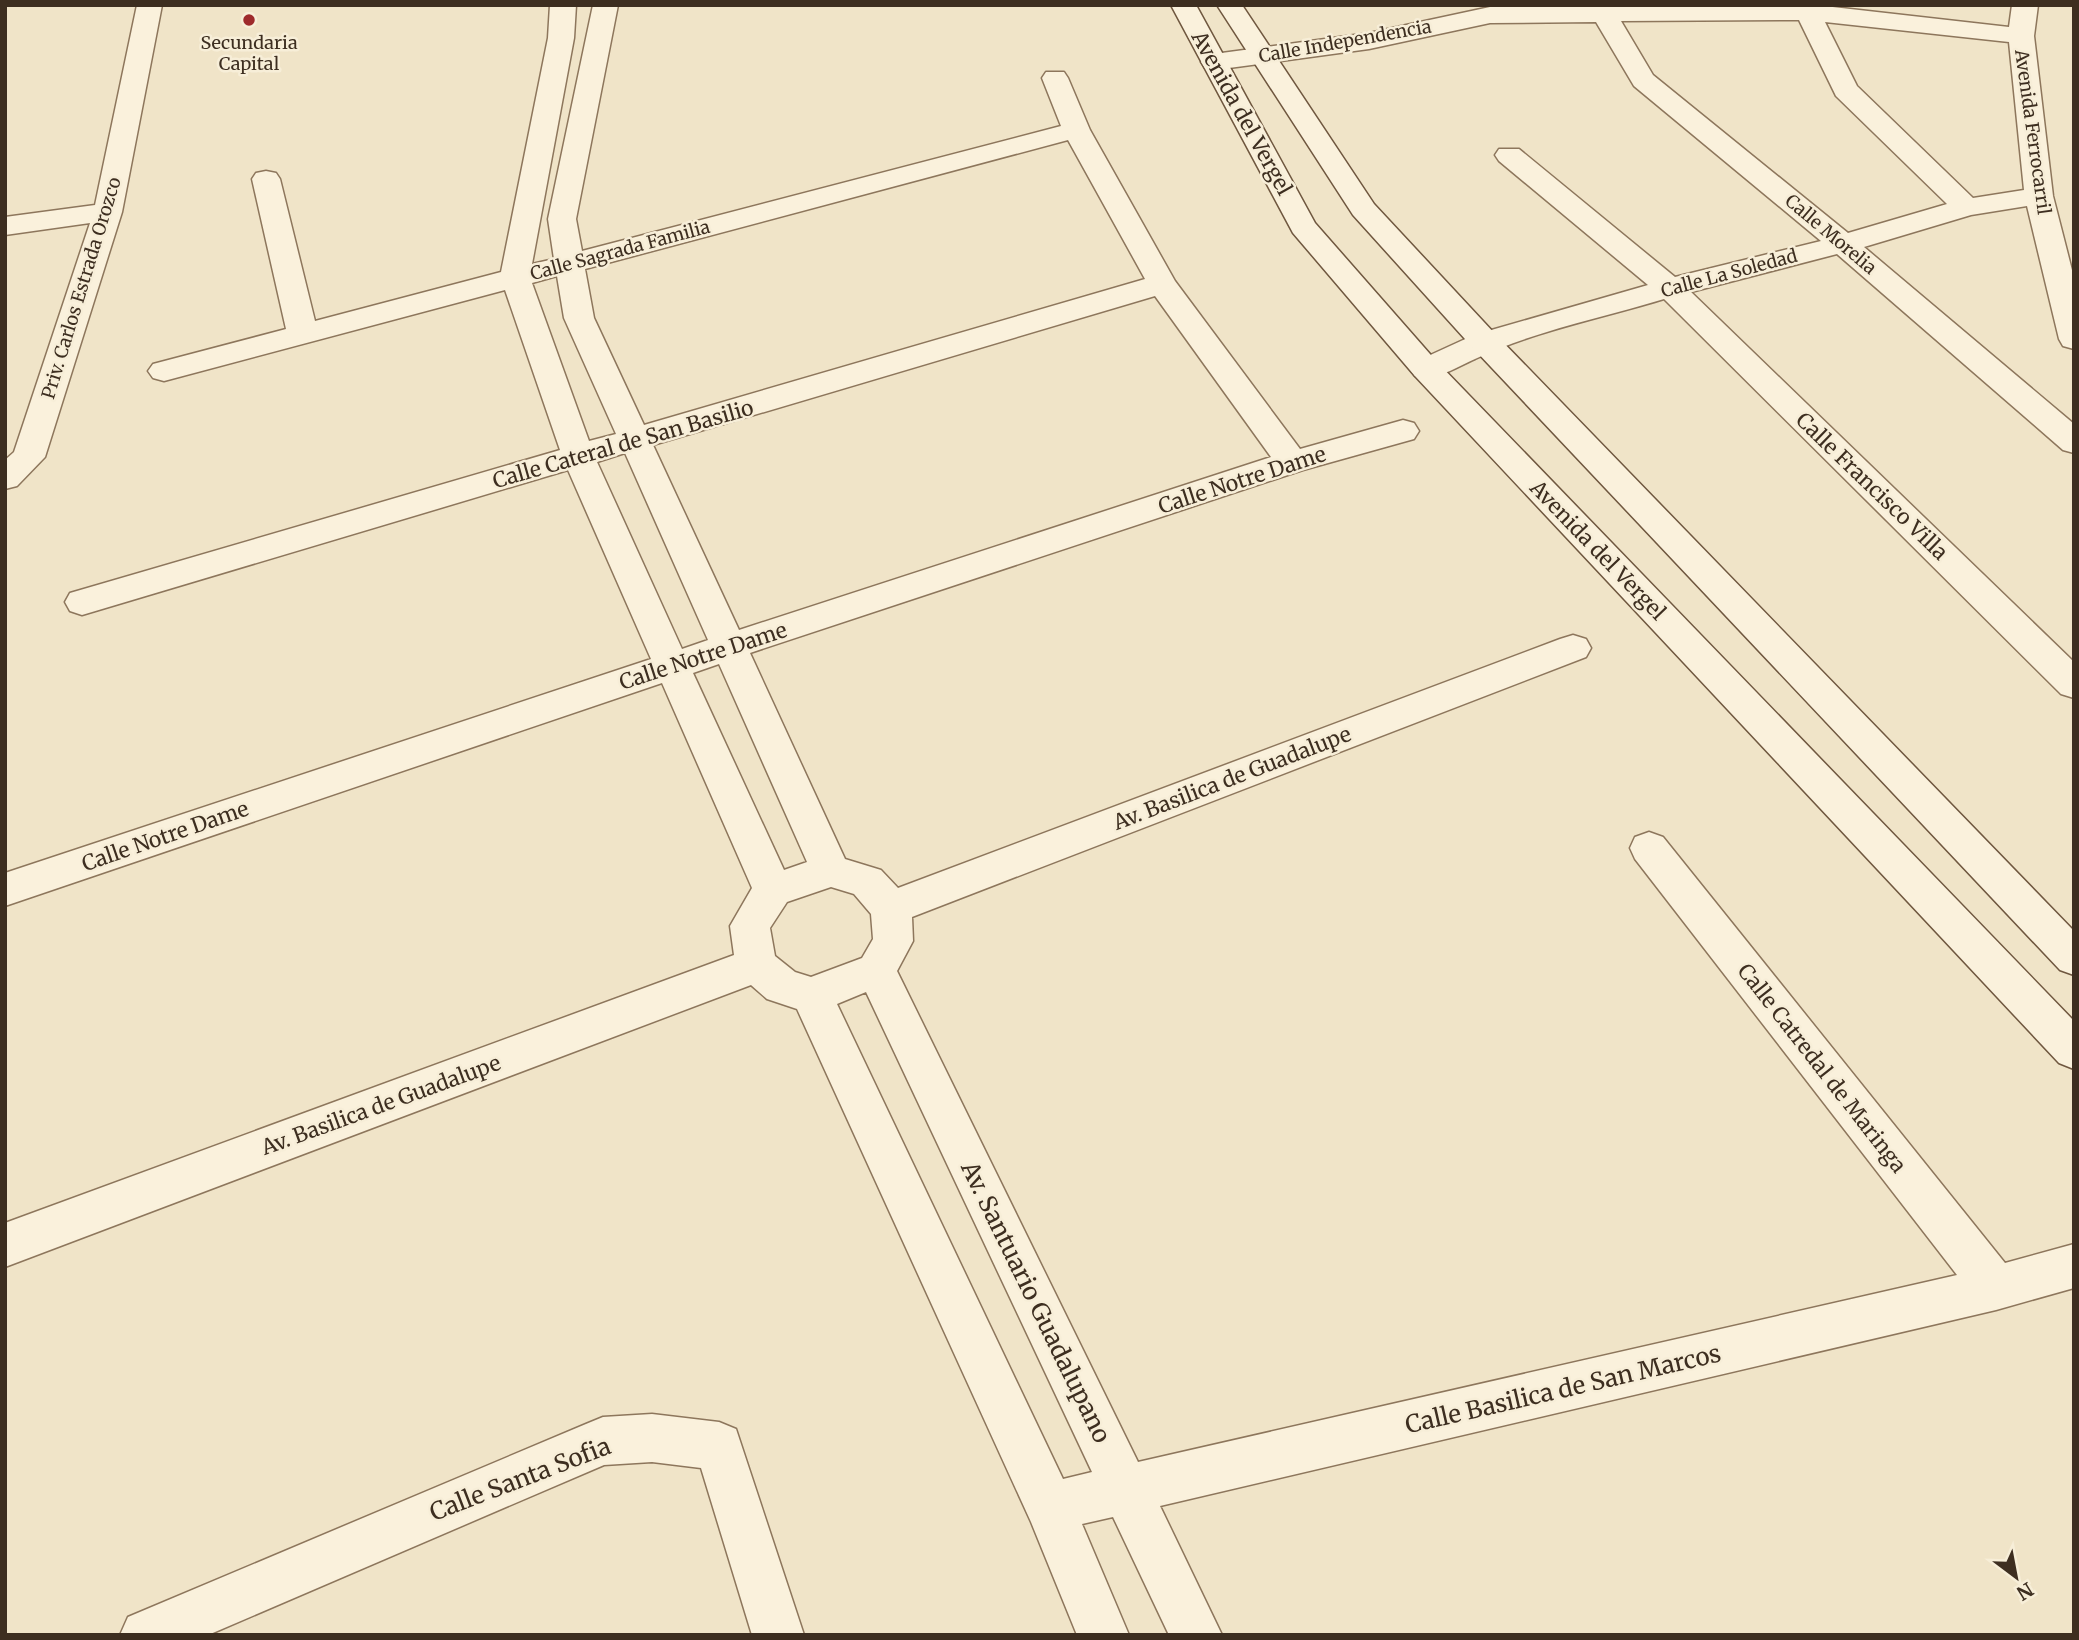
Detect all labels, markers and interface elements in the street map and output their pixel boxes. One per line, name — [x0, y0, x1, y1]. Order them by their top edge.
marker: Secundaria Capital — [241, 12, 257, 28]
street label: Calle Independencia — [1257, 14, 1433, 68]
street label: Avenida del Vergel — [1185, 25, 1299, 200]
place label: Secundaria Capital — [200, 31, 298, 75]
street label: Avenida Ferrocarril — [2010, 47, 2056, 216]
street label: Priv. Carlos Estrada Orozco — [36, 174, 126, 402]
street label: Calle Morelia — [1780, 189, 1882, 279]
street label: Calle Sagrada Familia — [528, 215, 713, 285]
street label: Calle La Soledad — [1658, 244, 1800, 302]
street label: Calle Cateral de San Basilio — [489, 394, 757, 494]
street label: Calle Francisco Villa — [1790, 406, 1954, 566]
street label: Calle Notre Dame — [1155, 440, 1329, 520]
street label: Avenida del Vergel — [1524, 474, 1672, 626]
street label: Calle Notre Dame — [616, 616, 790, 696]
street label: Av. Basilica de Guadalupe — [1108, 720, 1355, 836]
street label: Calle Notre Dame — [78, 795, 252, 877]
street label: Calle Catredal de Maringa — [1732, 958, 1912, 1178]
street label: Av. Basilica de Guadalupe — [257, 1049, 504, 1161]
street label: Av. Santuario Guadalupano — [954, 1155, 1118, 1448]
street label: Calle Basilica de San Marcos — [1402, 1338, 1724, 1440]
street label: Calle Santa Sofia — [425, 1430, 615, 1528]
north arrow — [1981, 1542, 2051, 1612]
text: N — [2012, 1577, 2038, 1606]

